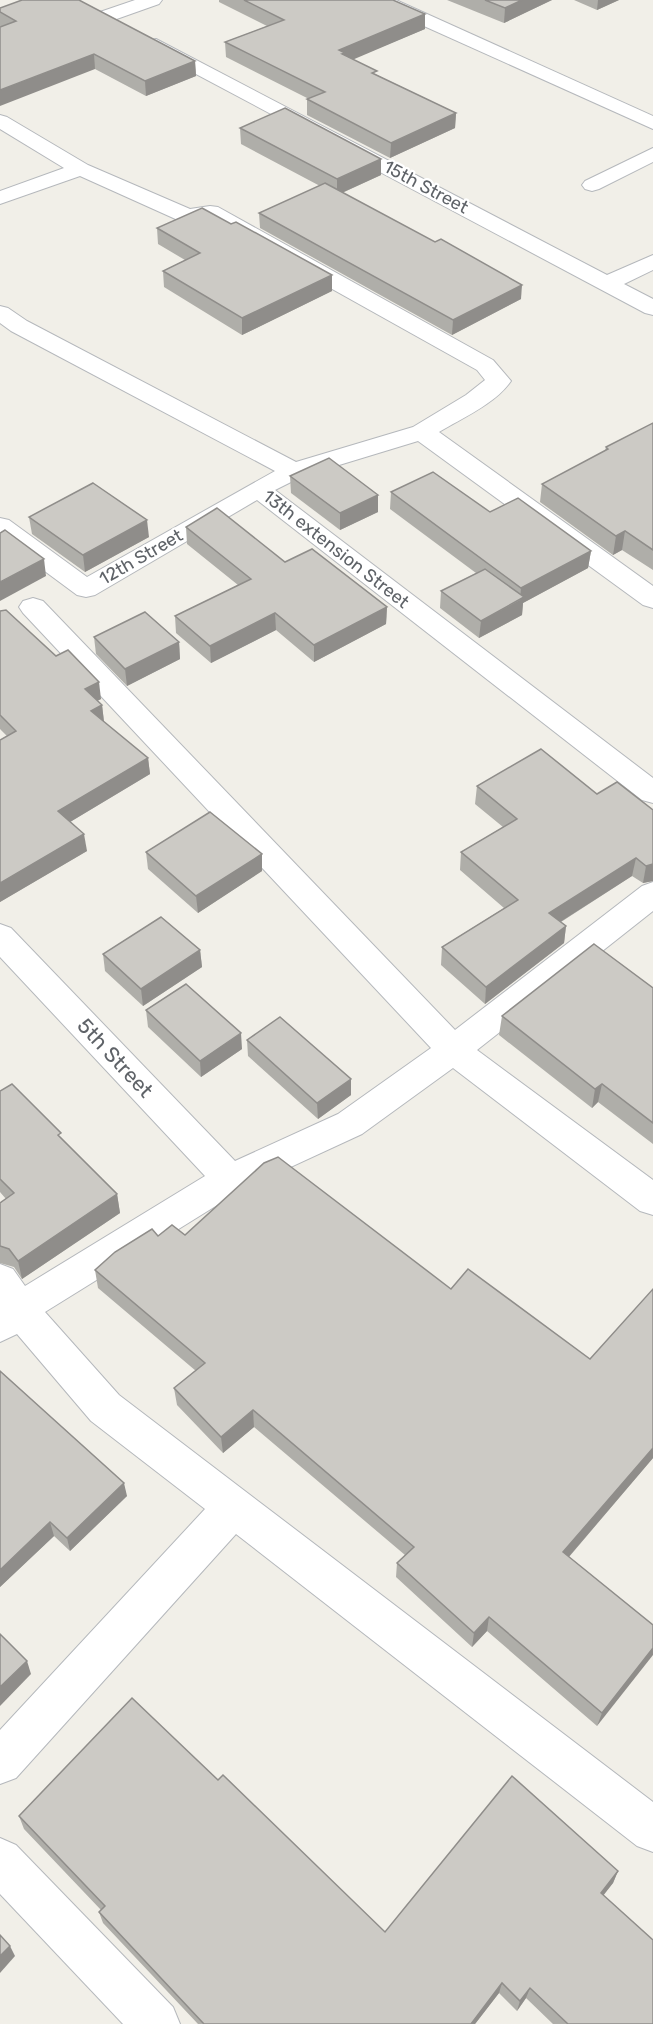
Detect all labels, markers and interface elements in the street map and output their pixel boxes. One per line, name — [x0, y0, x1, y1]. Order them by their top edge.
street label: 15th Street — [380, 155, 472, 219]
street label: 13th extension Street — [258, 485, 414, 613]
street label: 12th Street — [95, 524, 187, 590]
street label: 5th Street — [72, 1013, 158, 1103]

